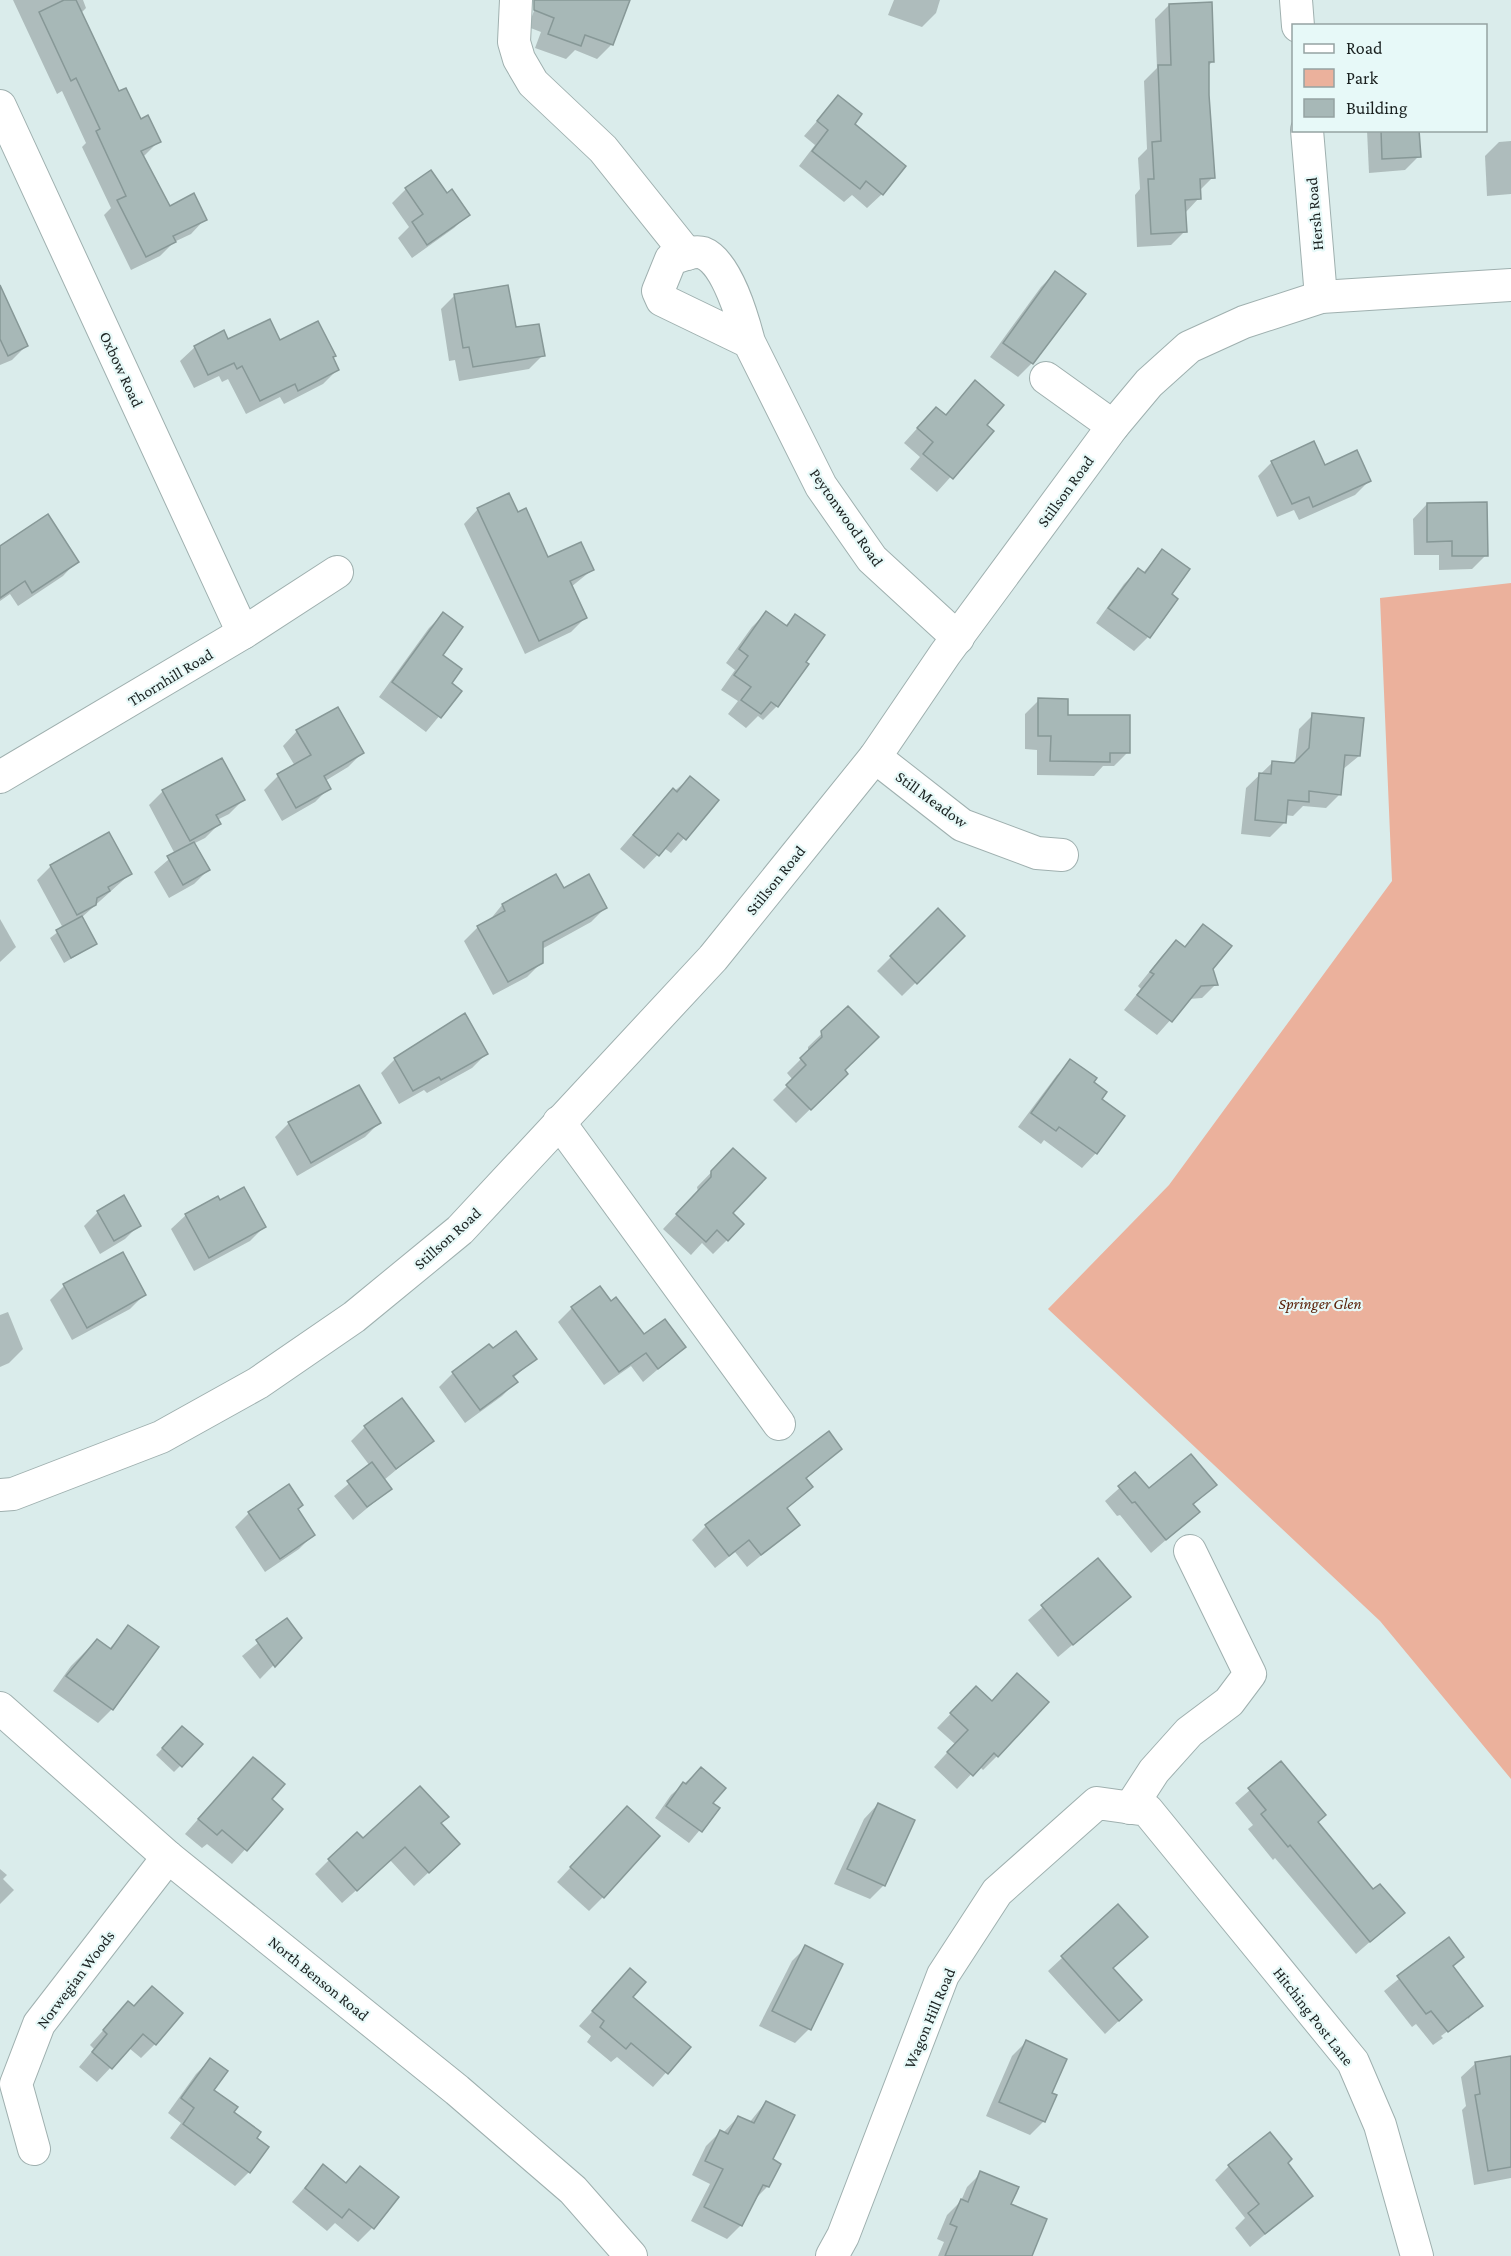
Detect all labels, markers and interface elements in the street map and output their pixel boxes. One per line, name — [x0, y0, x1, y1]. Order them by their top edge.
legend — [1292, 24, 1487, 132]
text: Road — [1346, 38, 1383, 58]
text: Park — [1346, 68, 1378, 88]
text: Building — [1346, 98, 1408, 118]
street label: Hersh Road — [1303, 176, 1326, 251]
street label: Oxbow Road — [97, 329, 147, 410]
street label: Stillson Road — [1034, 452, 1097, 530]
street label: Peytonwood Road — [806, 465, 887, 570]
street label: Thornhill Road — [125, 645, 216, 709]
street label: Still Meadow — [893, 768, 971, 831]
street label: Stillson Road — [742, 842, 809, 918]
street label: Stillson Road — [411, 1204, 485, 1273]
park label: Springer Glen — [1279, 1295, 1361, 1313]
street label: Norwegian Woods — [33, 1927, 119, 2032]
street label: North Benson Road — [265, 1933, 372, 2024]
street label: Hitching Post Lane — [1269, 1964, 1357, 2069]
street label: Wagon Hill Road — [901, 1965, 959, 2071]

